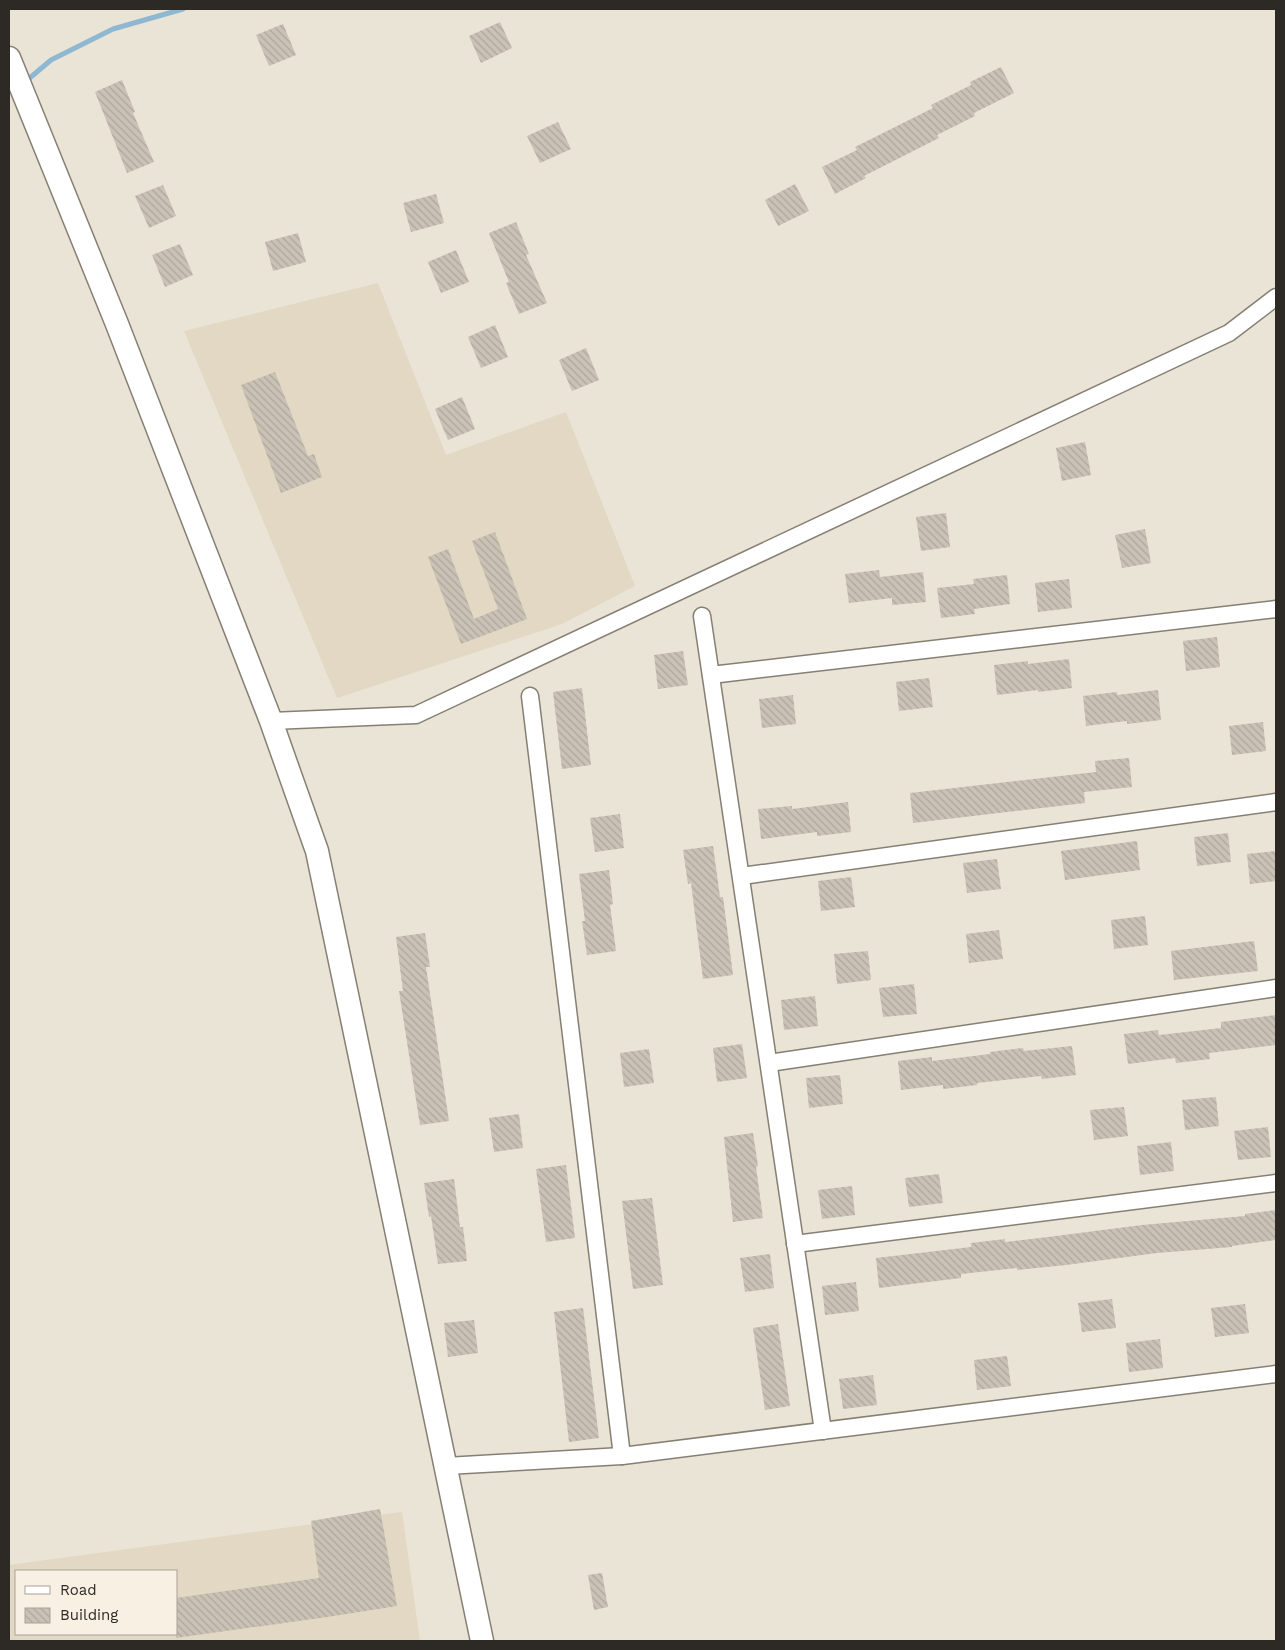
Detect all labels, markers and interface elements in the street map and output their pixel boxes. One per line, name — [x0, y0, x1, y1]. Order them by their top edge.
legend — [15, 1570, 178, 1635]
text: Road — [60, 1581, 97, 1599]
text: Building — [60, 1606, 118, 1624]

